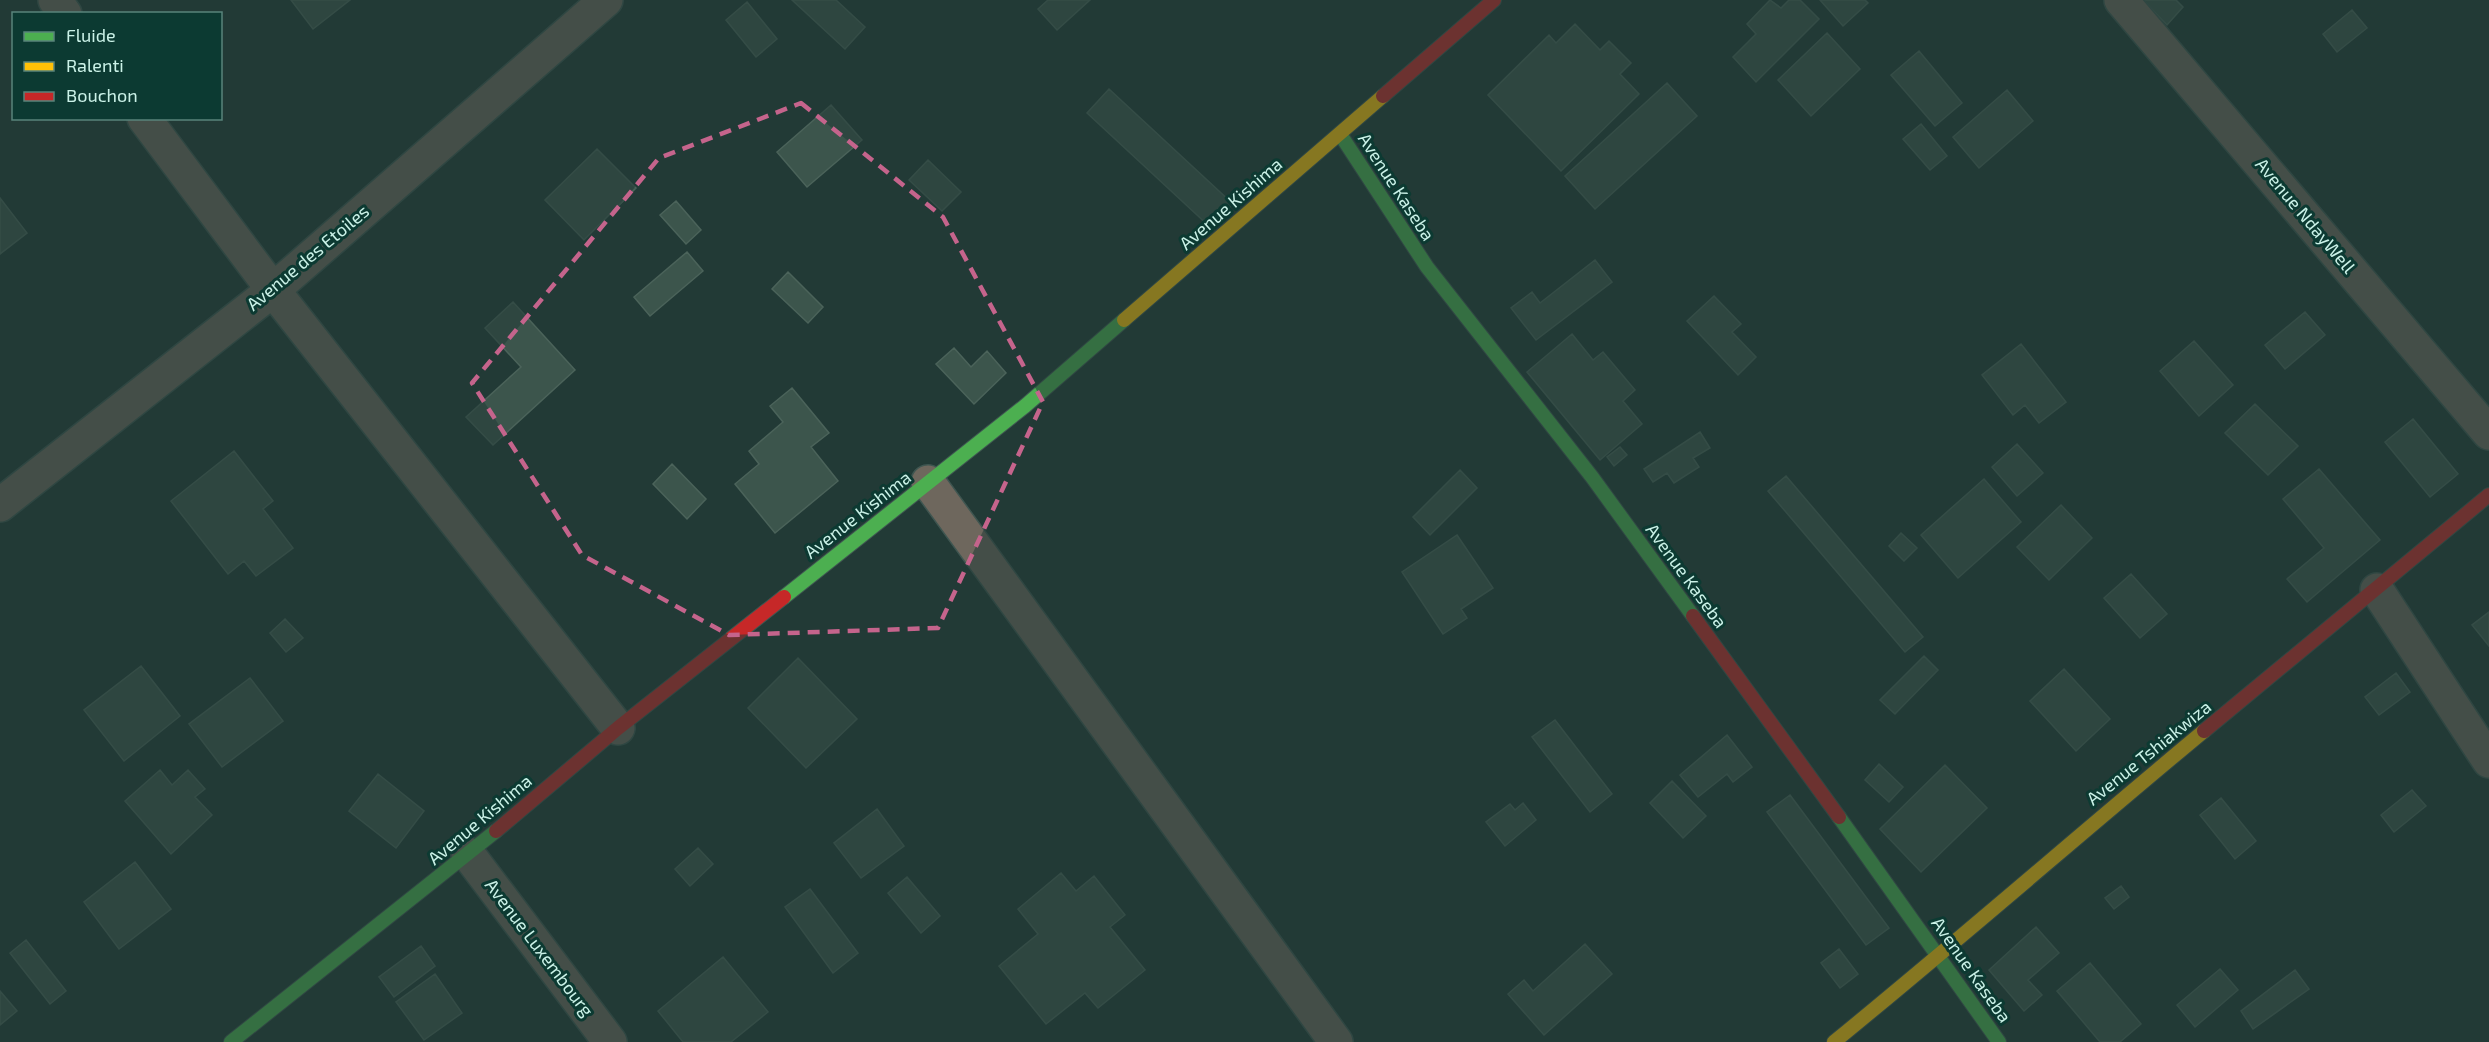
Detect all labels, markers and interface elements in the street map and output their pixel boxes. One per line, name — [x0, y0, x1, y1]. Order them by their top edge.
legend — [12, 12, 222, 120]
text: Fluide — [66, 24, 116, 46]
text: Ralenti — [66, 54, 124, 76]
text: Bouchon — [66, 84, 138, 106]
street label: Avenue Kaseba — [1354, 129, 1440, 244]
street label: Avenue Kishima — [1174, 153, 1286, 254]
street label: Avenue NdayWell — [2251, 153, 2361, 278]
street label: Avenue des Etoiles — [242, 200, 373, 315]
street label: Avenue Kishima — [800, 466, 915, 563]
street label: Avenue Kaseba — [1642, 519, 1732, 632]
street label: Avenue Tshiakwiza — [2082, 695, 2215, 809]
street label: Avenue Kishima — [423, 769, 536, 869]
street label: Avenue Luxembourg — [481, 874, 599, 1021]
street label: Avenue Kaseba — [1927, 912, 2016, 1026]

